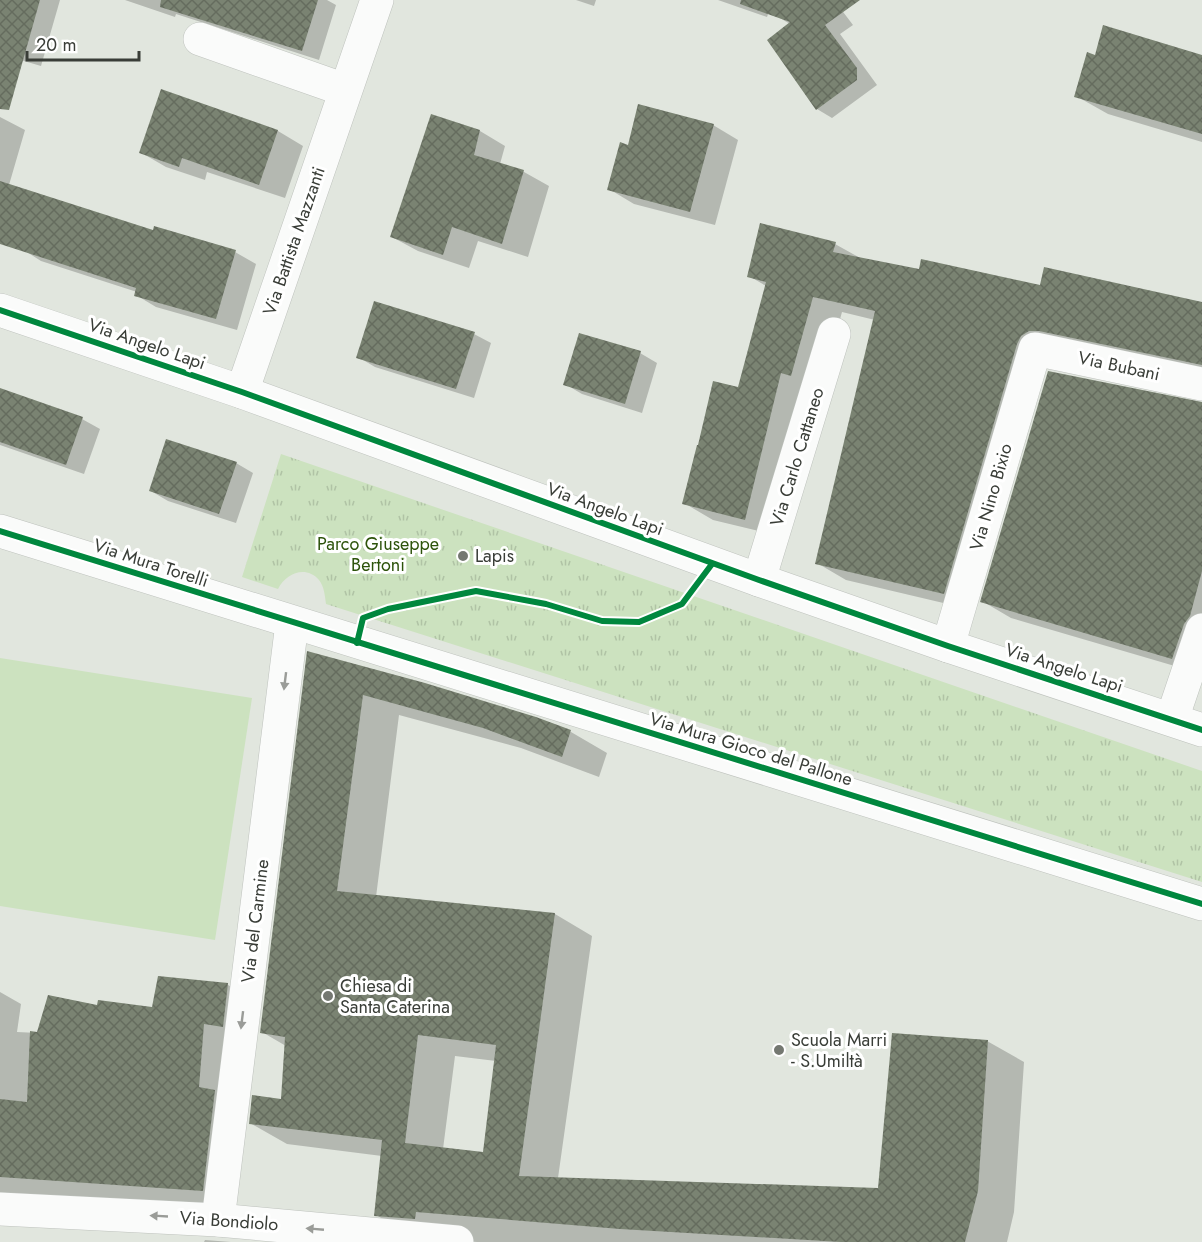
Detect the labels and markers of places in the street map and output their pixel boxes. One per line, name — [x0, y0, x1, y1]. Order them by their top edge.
place label: Lapis — [475, 543, 514, 569]
marker: Lapis — [456, 549, 470, 563]
place label: Chiesa di Santa Caterina — [340, 973, 450, 1020]
marker: Chiesa di Santa Caterina — [321, 989, 335, 1003]
place label: Scuola Marri - S.Umiltà — [791, 1027, 887, 1074]
marker: Scuola Marri - S.Umiltà — [772, 1043, 786, 1057]

